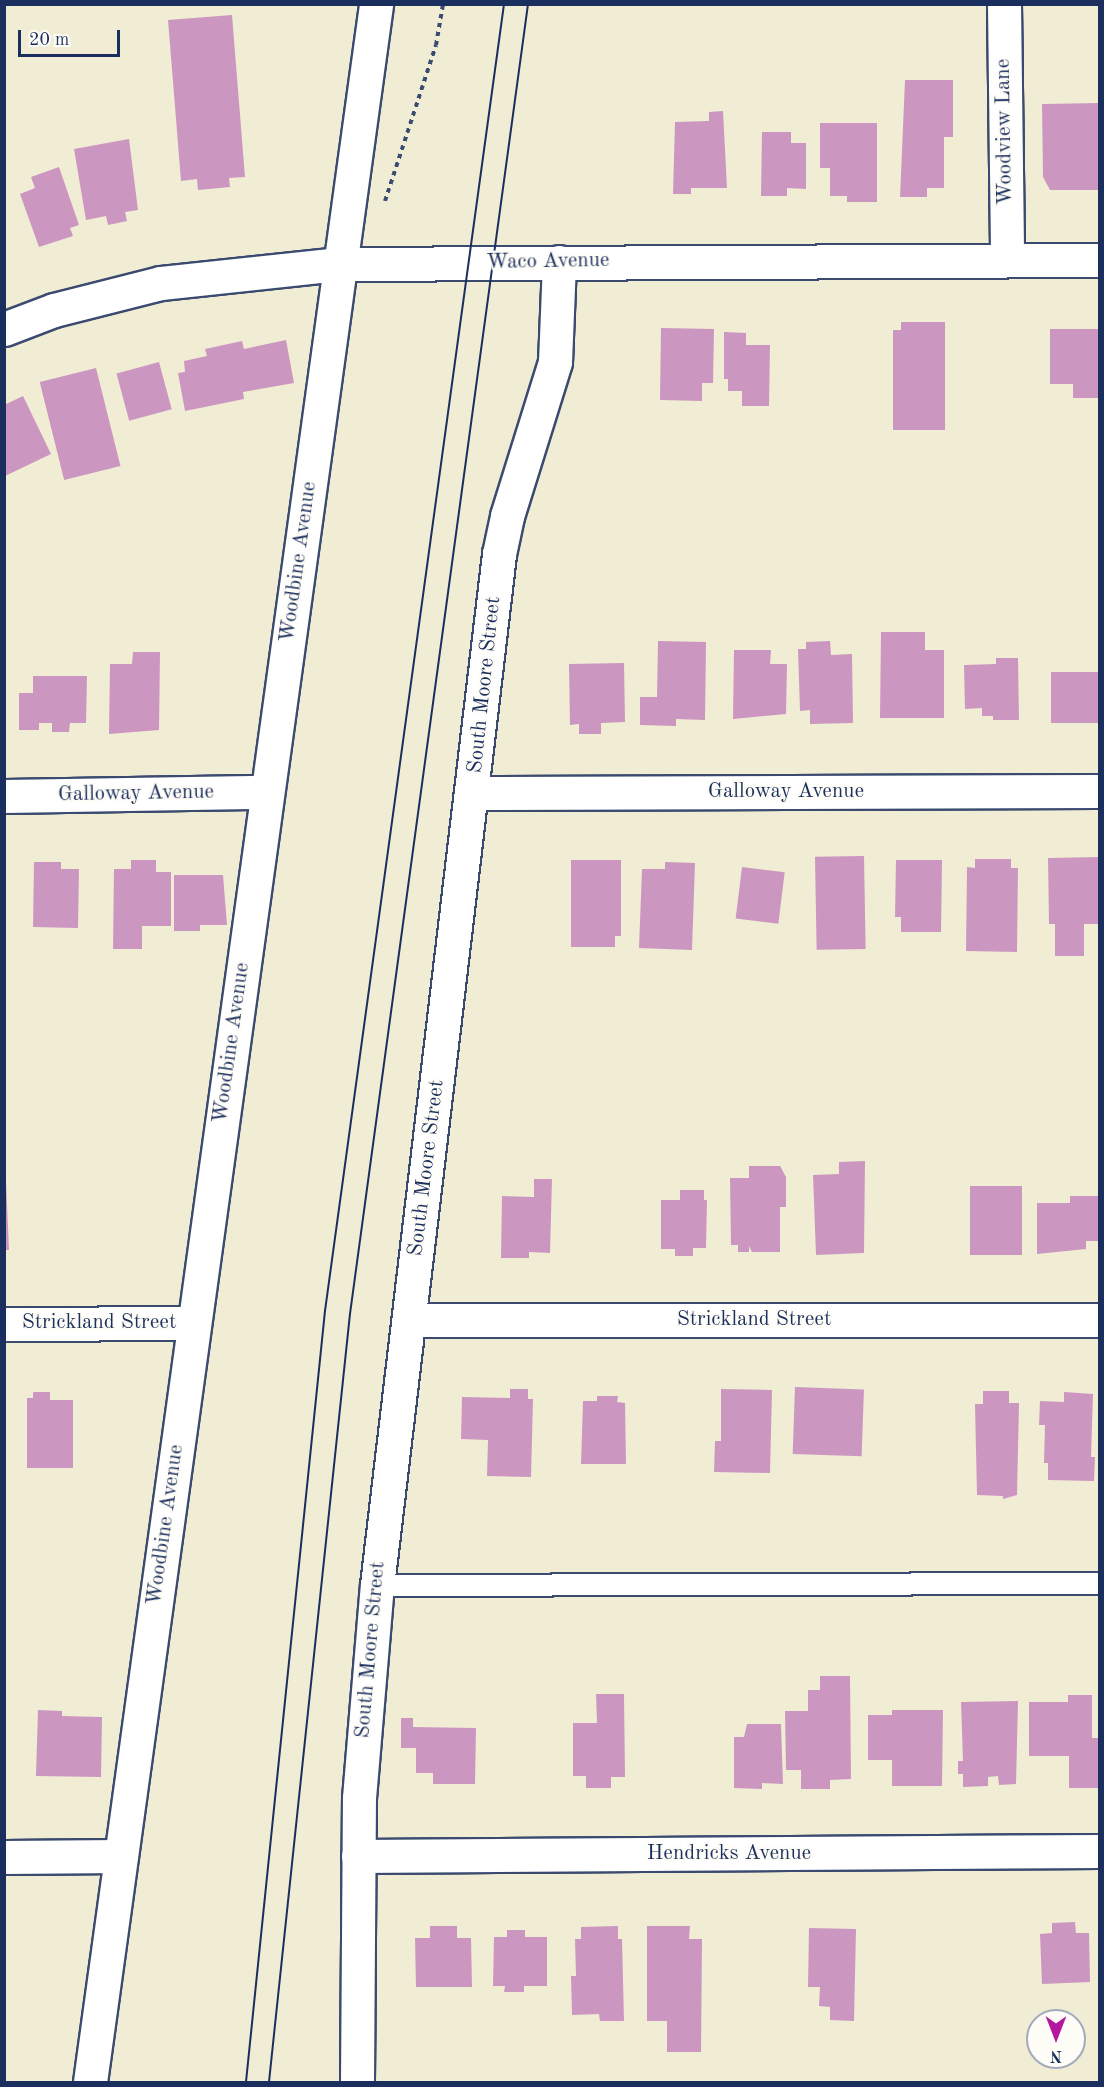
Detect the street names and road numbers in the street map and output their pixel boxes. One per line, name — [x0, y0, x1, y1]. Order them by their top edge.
street label: Woodview Lane — [991, 59, 1019, 205]
street label: Waco Avenue — [486, 248, 610, 276]
street label: Woodbine Avenue — [275, 480, 323, 644]
street label: South Moore Street — [463, 595, 507, 775]
street label: Galloway Avenue — [708, 779, 864, 805]
street label: Galloway Avenue — [58, 780, 214, 808]
street label: Woodbine Avenue — [208, 961, 256, 1125]
street label: South Moore Street — [404, 1078, 450, 1258]
street label: Strickland Street — [677, 1307, 831, 1333]
street label: Strickland Street — [22, 1310, 176, 1336]
street label: Woodbine Avenue — [142, 1443, 190, 1607]
street label: South Moore Street — [351, 1560, 391, 1740]
street label: Hendricks Avenue — [647, 1841, 811, 1867]

